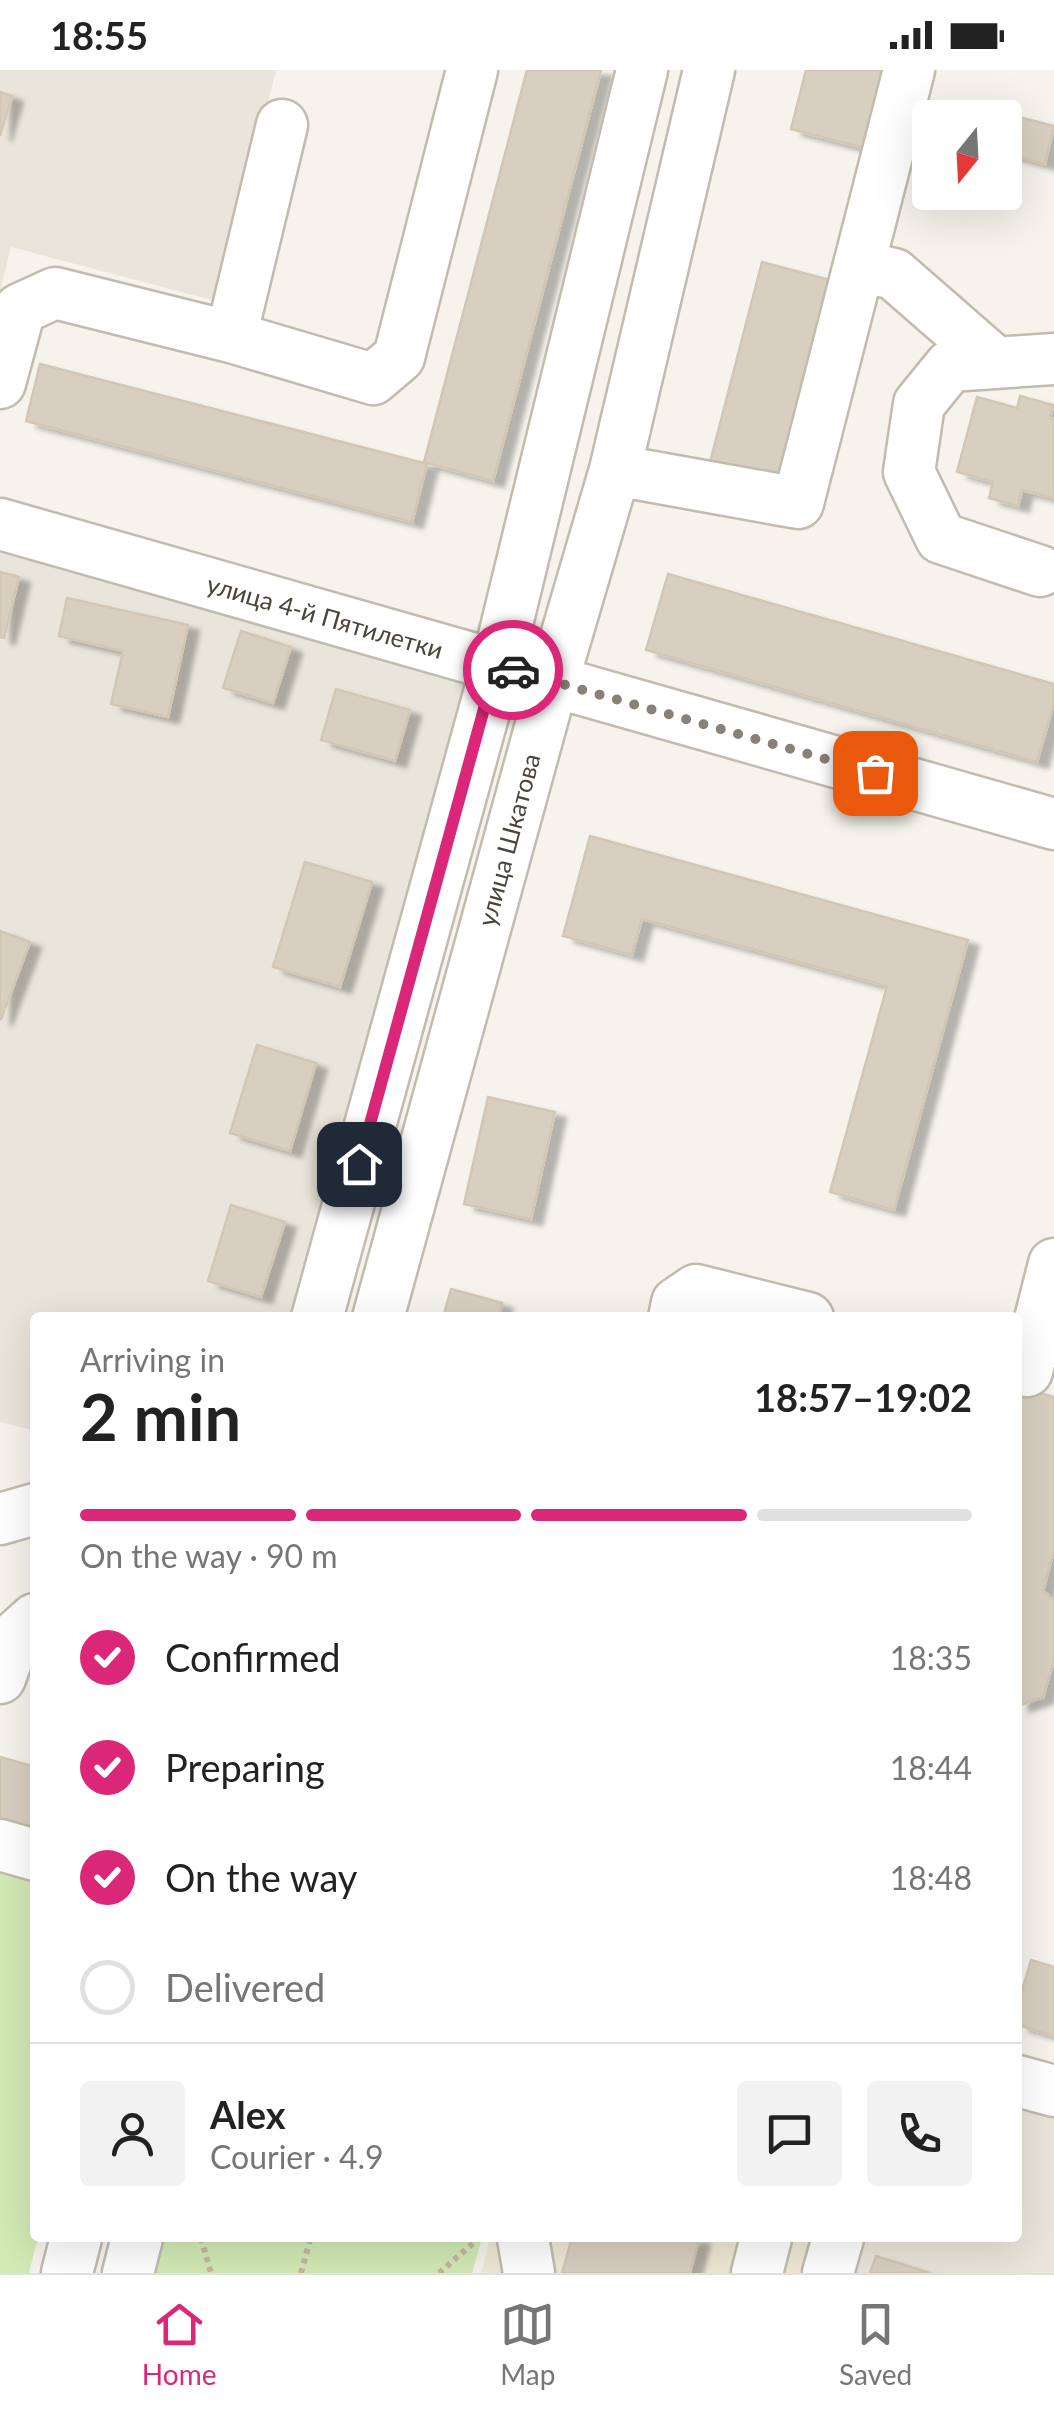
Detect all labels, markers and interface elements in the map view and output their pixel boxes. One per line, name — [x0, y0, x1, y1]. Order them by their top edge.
text: 18:55 — [50, 12, 148, 58]
north arrow — [912, 100, 1022, 210]
map controls — [912, 100, 1022, 210]
street label: улица 4-й Пятилетки — [204, 568, 447, 664]
courier — [463, 620, 563, 720]
icon: car — [486, 643, 541, 698]
pin — [833, 731, 918, 816]
icon: bag — [848, 746, 903, 801]
street label: улица Шкатова — [471, 750, 546, 929]
pin — [317, 1122, 402, 1207]
icon: home — [332, 1137, 387, 1192]
text: Arriving in — [80, 1340, 225, 1379]
text: 18:57–19:02 — [754, 1374, 972, 1420]
text: 2 min — [80, 1377, 241, 1455]
text: On the way · 90 m — [80, 1536, 338, 1575]
icon: check — [80, 1630, 135, 1685]
text: Confirmed — [165, 1634, 341, 1680]
text: 18:35 — [890, 1638, 972, 1677]
icon: check — [80, 1740, 135, 1795]
text: Preparing — [165, 1744, 325, 1790]
text: 18:44 — [890, 1748, 972, 1787]
icon: check — [80, 1850, 135, 1905]
text: On the way — [165, 1854, 357, 1900]
text: 18:48 — [890, 1858, 972, 1897]
text: Delivered — [165, 1964, 325, 2010]
button: person — [80, 2081, 185, 2186]
button: chat — [737, 2081, 842, 2186]
button: phone — [867, 2081, 972, 2186]
text: Alex — [210, 2091, 286, 2137]
text: Courier · 4.9 — [210, 2137, 384, 2176]
tab: Home — [142, 2297, 216, 2391]
tab: Map — [500, 2297, 555, 2391]
tab: Saved — [839, 2297, 912, 2391]

